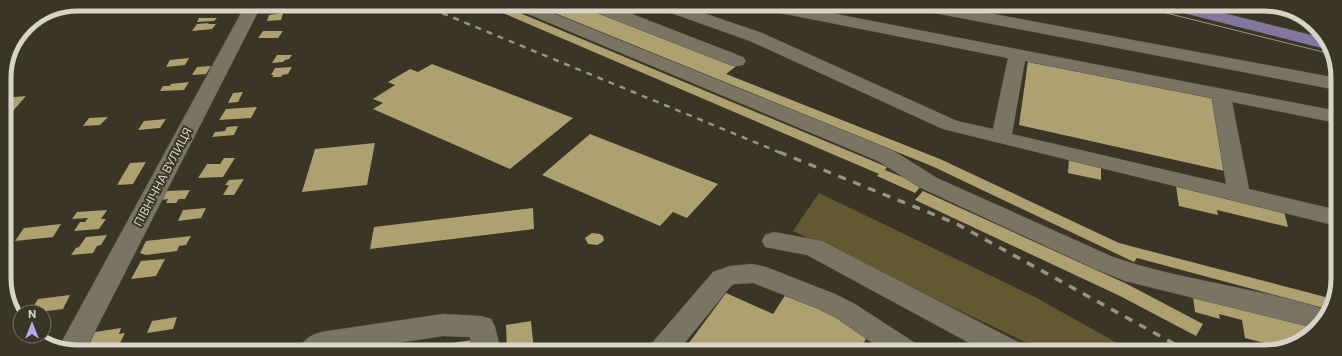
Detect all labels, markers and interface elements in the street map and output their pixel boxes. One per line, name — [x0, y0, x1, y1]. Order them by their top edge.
street label: ПІВНІЧНА ВУЛИЦЯ — [130, 125, 194, 228]
north arrow — [12, 304, 52, 344]
text: N — [28, 307, 36, 320]

